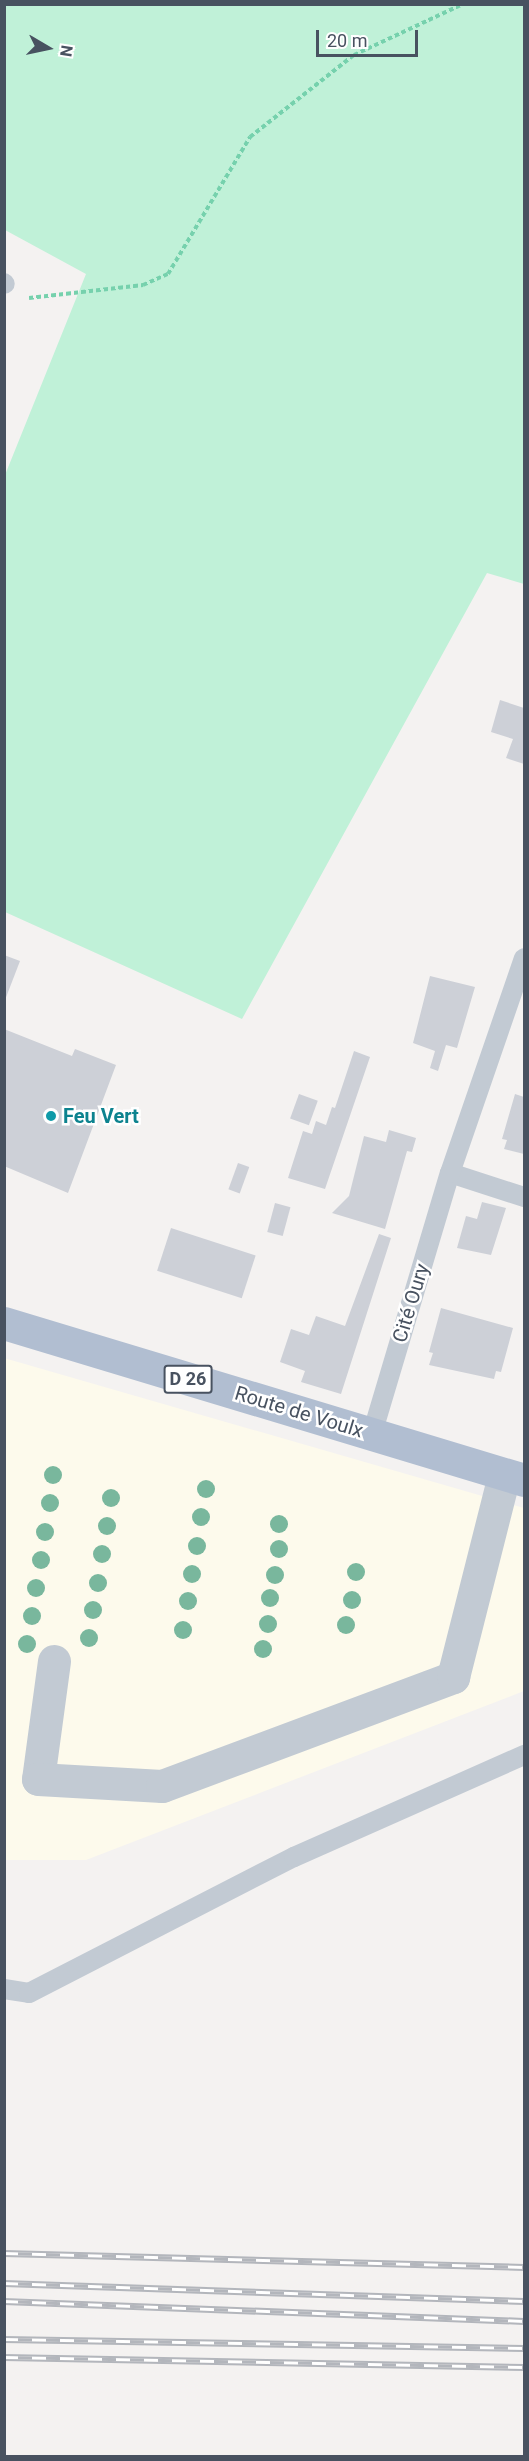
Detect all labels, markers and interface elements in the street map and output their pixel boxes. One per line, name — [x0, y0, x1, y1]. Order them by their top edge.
north arrow — [18, 18, 78, 78]
scale bar — [319, 18, 421, 56]
text: 20 m — [327, 30, 367, 51]
text: N — [56, 44, 77, 58]
place label: Feu Vert — [63, 1104, 139, 1128]
marker: Feu Vert — [44, 1109, 58, 1123]
street label: Cité Oury — [388, 1261, 434, 1345]
road number: D 26 — [162, 1364, 213, 1394]
street label: Route de Voulx — [232, 1381, 366, 1443]

